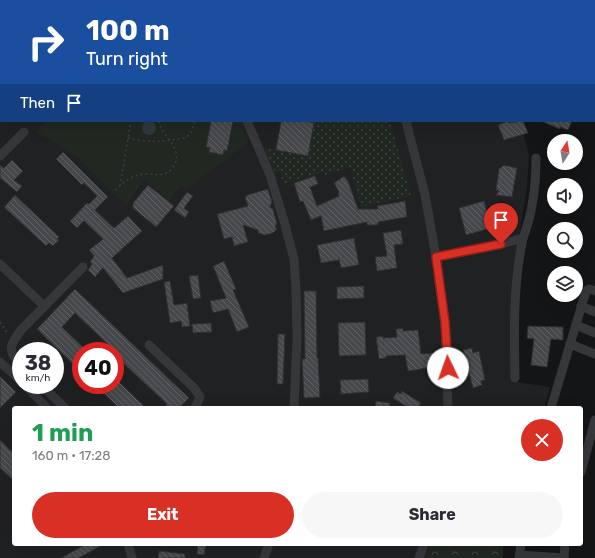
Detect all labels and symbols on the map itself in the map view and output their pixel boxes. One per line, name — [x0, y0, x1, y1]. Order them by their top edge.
north arrow — [547, 134, 583, 170]
pin — [484, 203, 518, 244]
speed limit sign: 40 — [72, 342, 124, 394]
position arrow — [427, 347, 469, 389]

